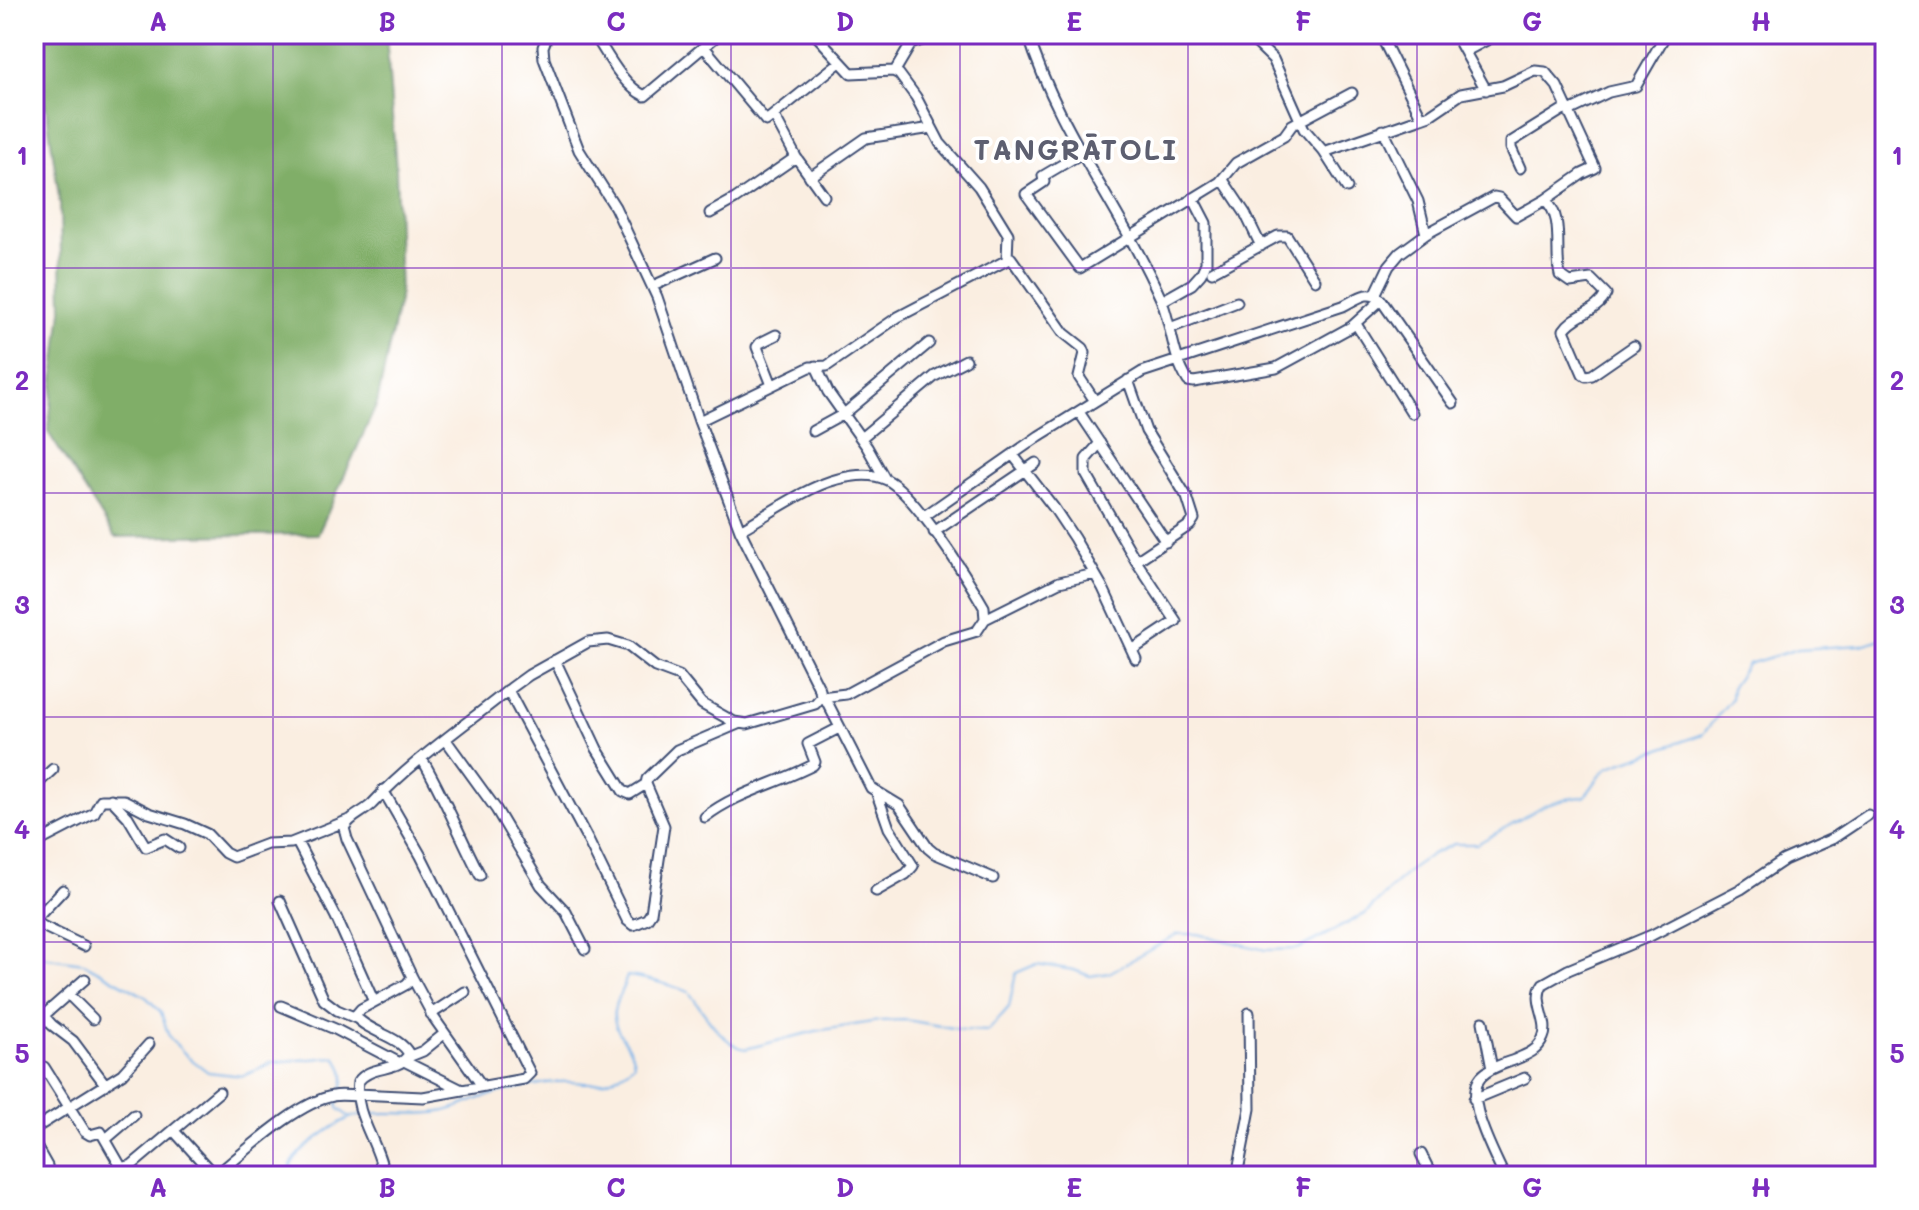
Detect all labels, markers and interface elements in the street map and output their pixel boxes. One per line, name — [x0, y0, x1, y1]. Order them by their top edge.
text: A — [149, 4, 167, 38]
text: B — [378, 4, 396, 38]
text: C — [606, 4, 626, 38]
text: D — [836, 4, 854, 38]
text: E — [1066, 4, 1082, 38]
text: F — [1295, 4, 1311, 38]
text: G — [1522, 4, 1542, 38]
text: H — [1751, 4, 1771, 38]
district label: TANGRĀTOLI — [974, 131, 1178, 167]
text: 1 — [16, 138, 28, 172]
text: 1 — [1891, 138, 1903, 172]
text: 2 — [15, 363, 29, 397]
text: 2 — [1890, 363, 1904, 397]
text: 3 — [14, 587, 30, 621]
text: 3 — [1889, 587, 1905, 621]
text: 4 — [14, 812, 30, 846]
text: 4 — [1889, 812, 1905, 846]
text: 5 — [14, 1036, 30, 1070]
text: 5 — [1889, 1036, 1905, 1070]
text: A — [149, 1170, 167, 1204]
text: B — [378, 1170, 396, 1204]
text: C — [606, 1170, 626, 1204]
text: D — [836, 1170, 854, 1204]
text: E — [1066, 1170, 1082, 1204]
text: F — [1295, 1170, 1311, 1204]
text: G — [1522, 1170, 1542, 1204]
text: H — [1751, 1170, 1771, 1204]

